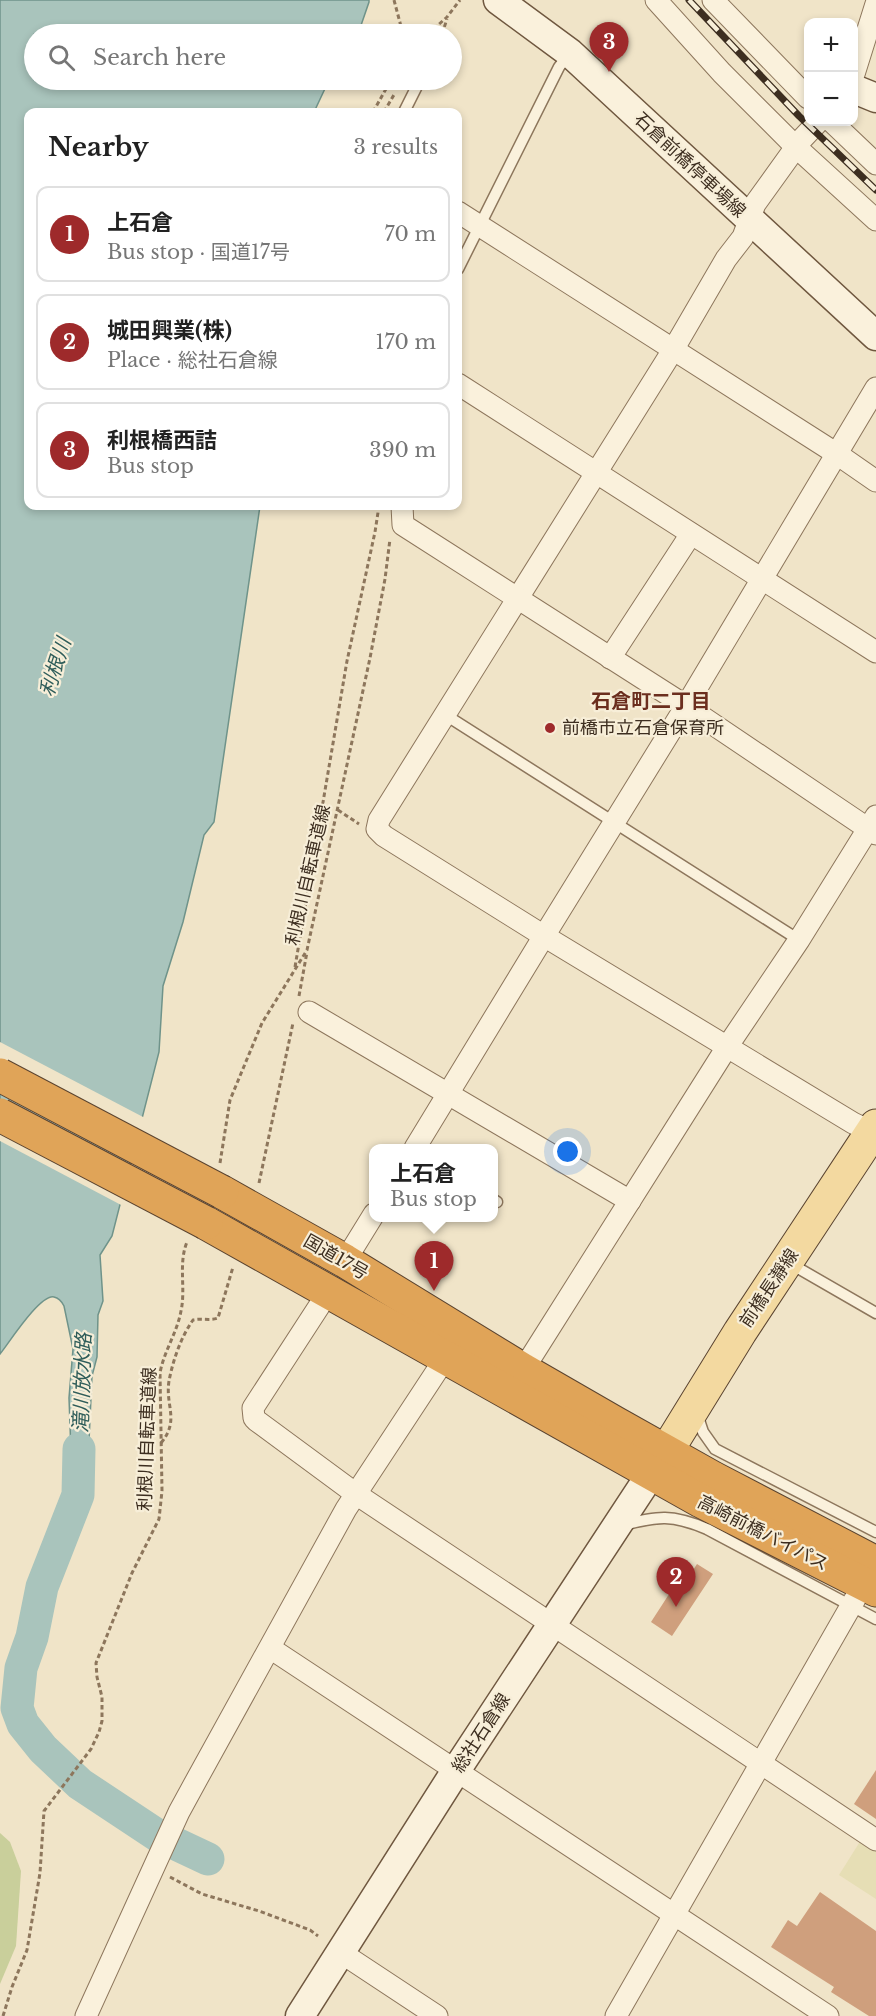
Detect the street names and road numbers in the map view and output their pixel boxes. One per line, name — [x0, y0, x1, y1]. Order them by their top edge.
street label: 石倉前橋停車場線 — [630, 108, 750, 222]
street label: 利根川自転車道線 — [281, 802, 335, 948]
street label: 国道17号 — [300, 1230, 372, 1284]
street label: 前橋長瀞線 — [735, 1245, 803, 1331]
street label: 利根川自転車道線 — [133, 1367, 161, 1511]
street label: 高崎前橋バイパス — [694, 1491, 832, 1575]
street label: 総社石倉線 — [447, 1689, 515, 1777]

